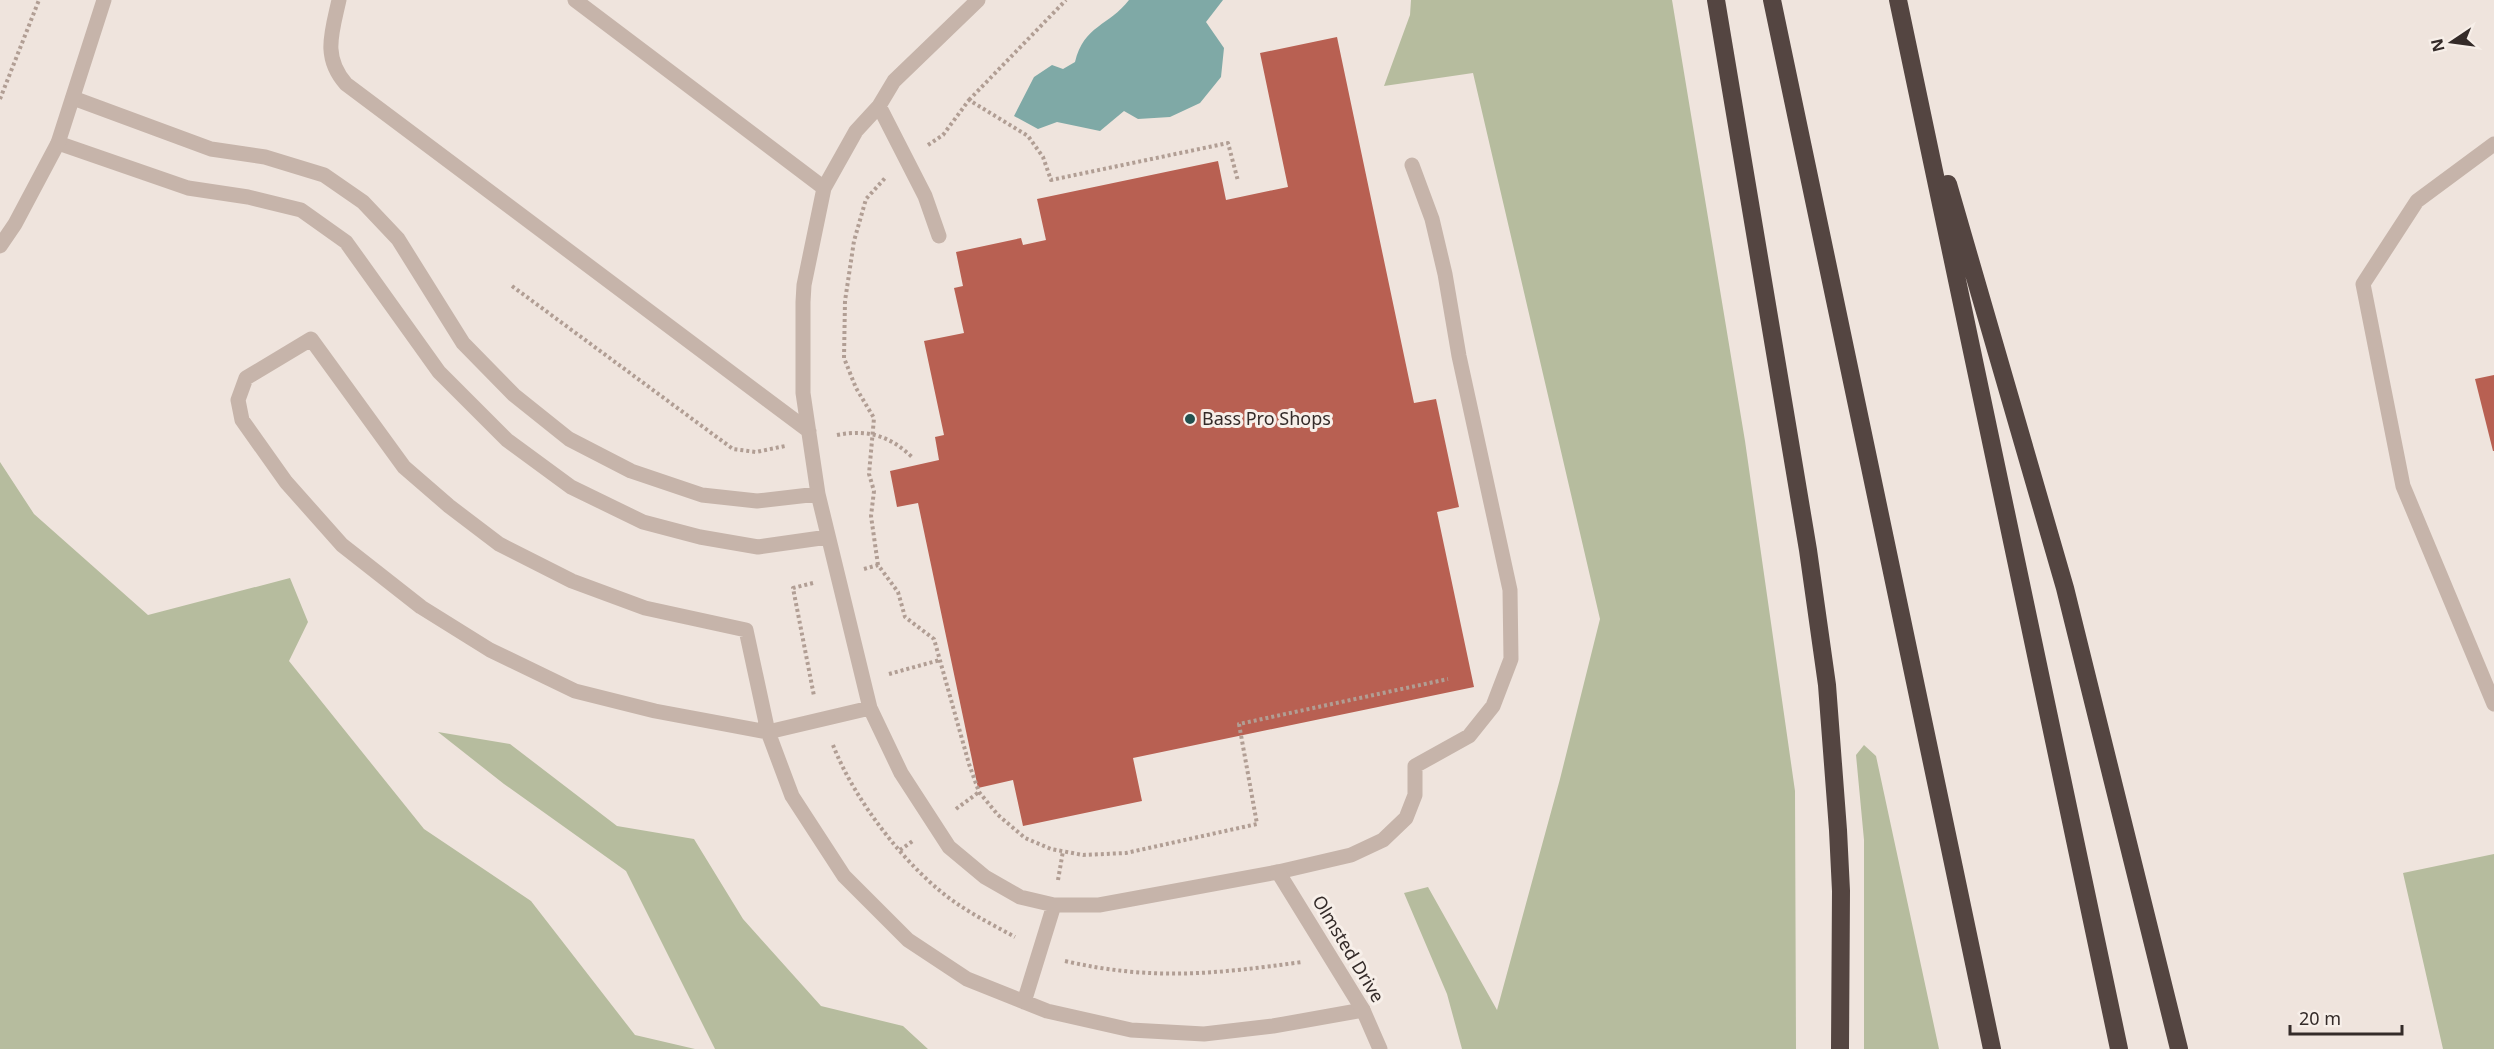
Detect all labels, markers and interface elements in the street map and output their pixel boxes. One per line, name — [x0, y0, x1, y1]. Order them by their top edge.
north arrow — [2422, 12, 2482, 72]
text: N — [2425, 37, 2450, 54]
place label: Bass Pro Shops — [1202, 406, 1331, 430]
marker: Bass Pro Shops — [1183, 412, 1197, 426]
street label: Olmsted Drive — [1307, 890, 1390, 1007]
scale bar — [2290, 998, 2402, 1036]
text: 20 m — [2299, 1006, 2341, 1030]

